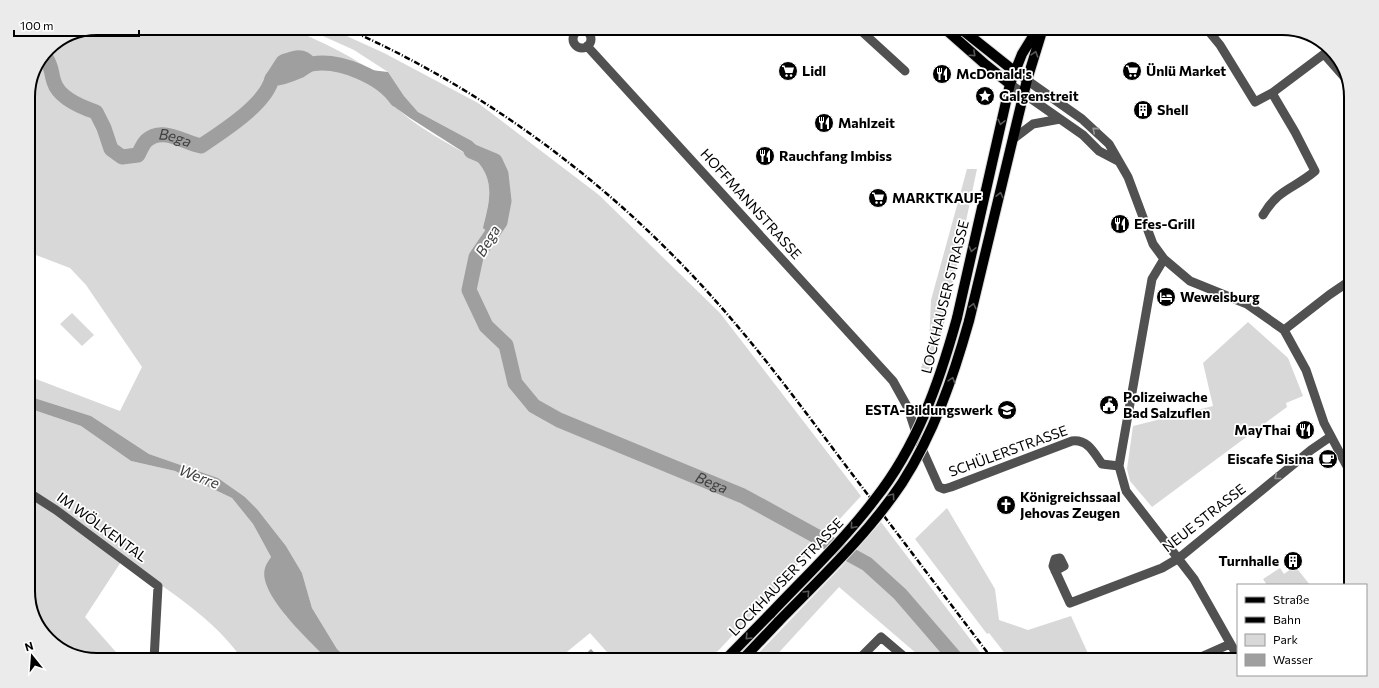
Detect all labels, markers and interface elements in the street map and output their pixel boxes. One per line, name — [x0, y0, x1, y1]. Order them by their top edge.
scale bar — [14, 12, 139, 38]
text: 100 m — [20, 18, 54, 32]
one-way arrow — [968, 49, 976, 57]
one-way arrow — [1030, 51, 1039, 58]
supermarket icon: Lidl — [777, 60, 799, 82]
supermarket icon: Ünlü Market — [1121, 60, 1143, 82]
place label: Lidl — [802, 62, 826, 79]
place label: Ünlü Market — [1146, 62, 1226, 79]
restaurant icon: McDonald's — [931, 63, 953, 85]
place label: McDonald's — [956, 65, 1032, 82]
place icon: Galgenstreit — [974, 85, 996, 107]
place label: Galgenstreit — [999, 87, 1079, 104]
building icon: Shell — [1132, 99, 1154, 121]
place label: Shell — [1157, 101, 1189, 118]
restaurant icon: Mahlzeit — [813, 112, 835, 134]
place label: Mahlzeit — [838, 114, 895, 131]
one-way arrow — [997, 119, 1005, 125]
water label: Bega — [158, 125, 195, 150]
one-way arrow — [1092, 128, 1099, 135]
street label: HOFFMANNSTRASSE — [697, 145, 806, 262]
restaurant icon: Rauchfang Imbiss — [754, 145, 776, 167]
place label: Rauchfang Imbiss — [779, 147, 893, 164]
supermarket icon: MARKTKAUF — [867, 187, 889, 209]
place label: MARKTKAUF — [892, 189, 982, 206]
one-way arrow — [995, 192, 1003, 198]
restaurant icon: Efes-Grill — [1109, 213, 1131, 235]
place label: Efes-Grill — [1134, 215, 1195, 232]
street label: LOCKHAUSER STRASSE — [917, 218, 972, 375]
water label: Bega — [471, 221, 504, 259]
one-way arrow — [969, 246, 977, 252]
hotel icon: Wewelsburg — [1155, 286, 1177, 308]
place label: Wewelsburg — [1180, 288, 1260, 305]
one-way arrow — [968, 303, 977, 310]
one-way arrow — [947, 377, 956, 384]
place label: Polizeiwache Bad Salzuflen — [1123, 388, 1210, 421]
public building icon: Polizeiwache Bad Salzuflen — [1098, 394, 1120, 416]
school or university icon: ESTA-Bildungswerk — [996, 399, 1018, 421]
place label: ESTA-Bildungswerk — [865, 401, 993, 418]
restaurant icon: MayThai — [1294, 419, 1316, 441]
street label: SCHÜLERSTRASSE — [946, 421, 1069, 480]
place label: MayThai — [1234, 421, 1291, 438]
cafe icon: Eiscafe Sisina — [1317, 448, 1339, 470]
place label: Eiscafe Sisina — [1227, 450, 1314, 467]
water label: Werre — [177, 460, 222, 492]
water label: Bega — [693, 467, 731, 497]
one-way arrow — [1274, 473, 1281, 480]
street label: NEUE STRASSE — [1159, 480, 1249, 555]
street label: IM WÖLKENTAL — [54, 488, 151, 565]
place label: Königreichssaal Jehovas Zeugen — [1020, 488, 1121, 521]
one-way arrow — [887, 493, 894, 500]
church icon: Königreichssaal Jehovas Zeugen — [995, 494, 1017, 516]
street label: LOCKHAUSER STRASSE — [725, 514, 846, 639]
one-way arrow — [850, 522, 857, 529]
building icon: Turnhalle — [1282, 550, 1304, 572]
place label: Turnhalle — [1219, 552, 1279, 569]
legend — [1237, 584, 1367, 676]
one-way arrow — [802, 590, 809, 598]
text: Straße — [1273, 592, 1309, 606]
text: Bahn — [1273, 612, 1301, 626]
one-way arrow — [746, 632, 753, 639]
text: Park — [1273, 632, 1299, 646]
north arrow — [12, 636, 52, 676]
text: N — [23, 639, 35, 653]
text: Wasser — [1273, 652, 1313, 666]

